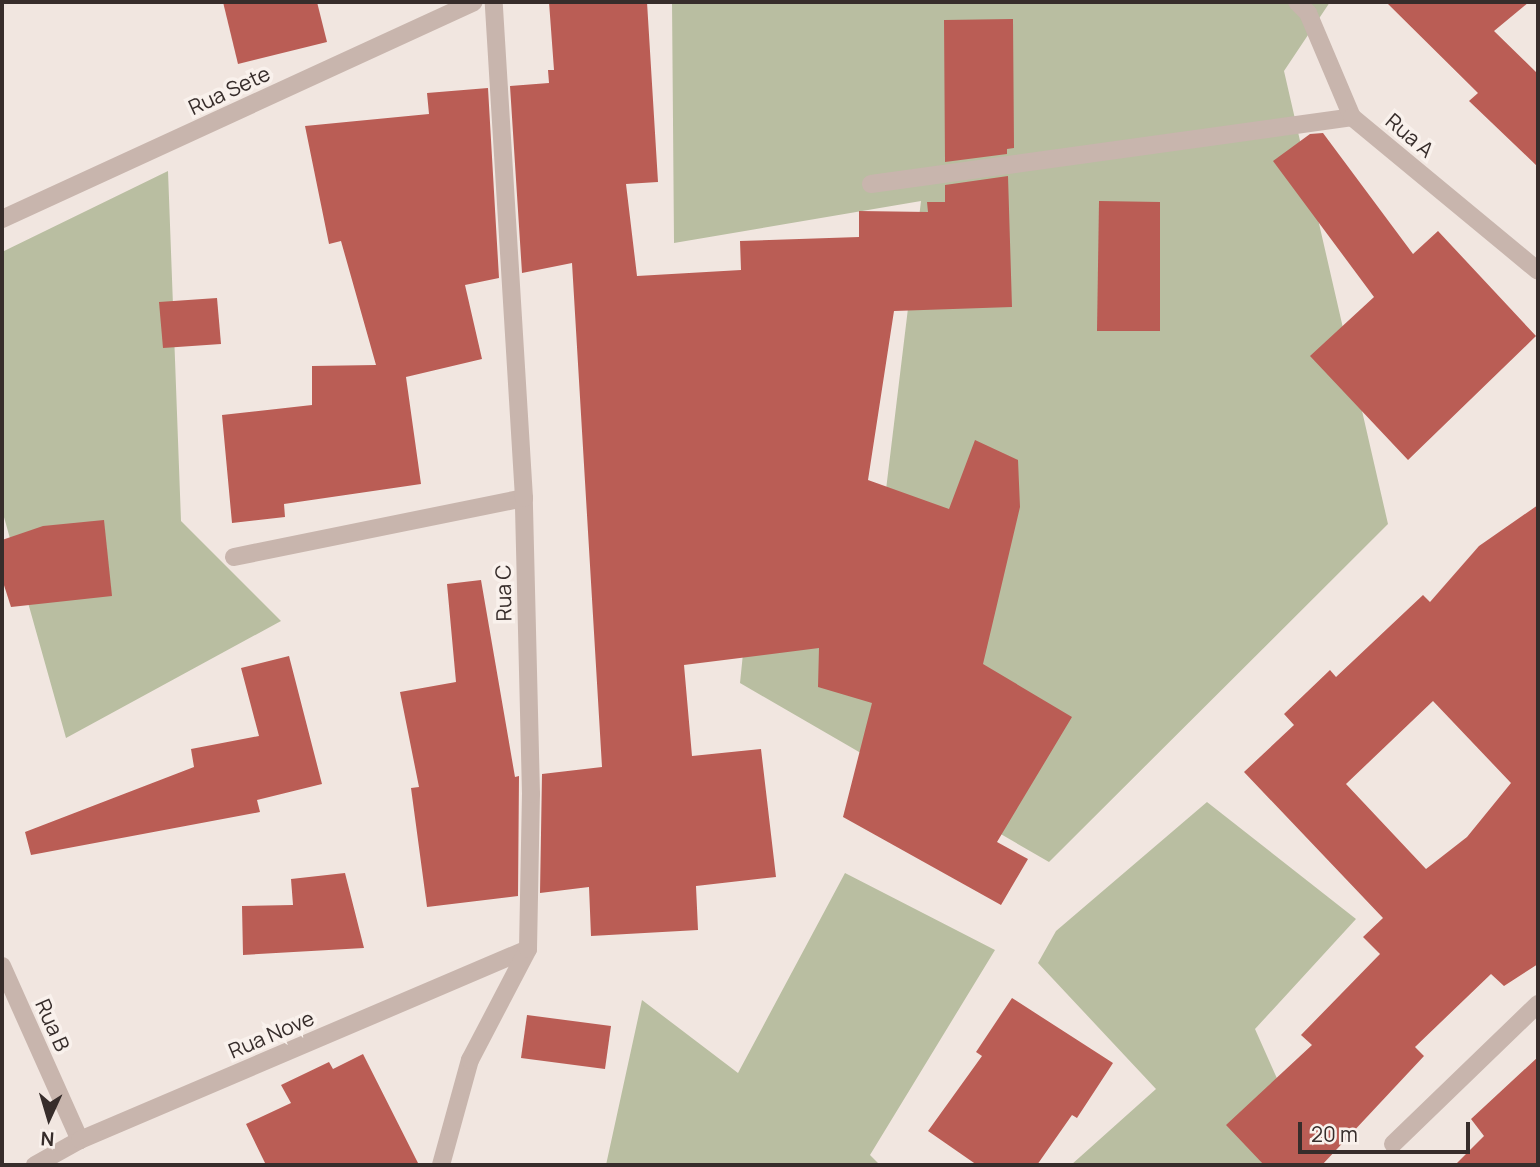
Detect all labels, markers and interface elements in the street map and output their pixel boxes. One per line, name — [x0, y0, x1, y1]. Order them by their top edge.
street label: Rua Sete — [184, 60, 274, 120]
street label: Rua A — [1381, 108, 1439, 162]
street label: Rua C — [490, 564, 516, 622]
street label: Rua B — [30, 995, 76, 1055]
street label: Rua Nove — [224, 1005, 318, 1063]
north arrow — [14, 1083, 84, 1153]
scale bar — [1302, 1108, 1474, 1152]
text: 20 m — [1311, 1120, 1358, 1148]
text: N — [40, 1126, 55, 1152]

